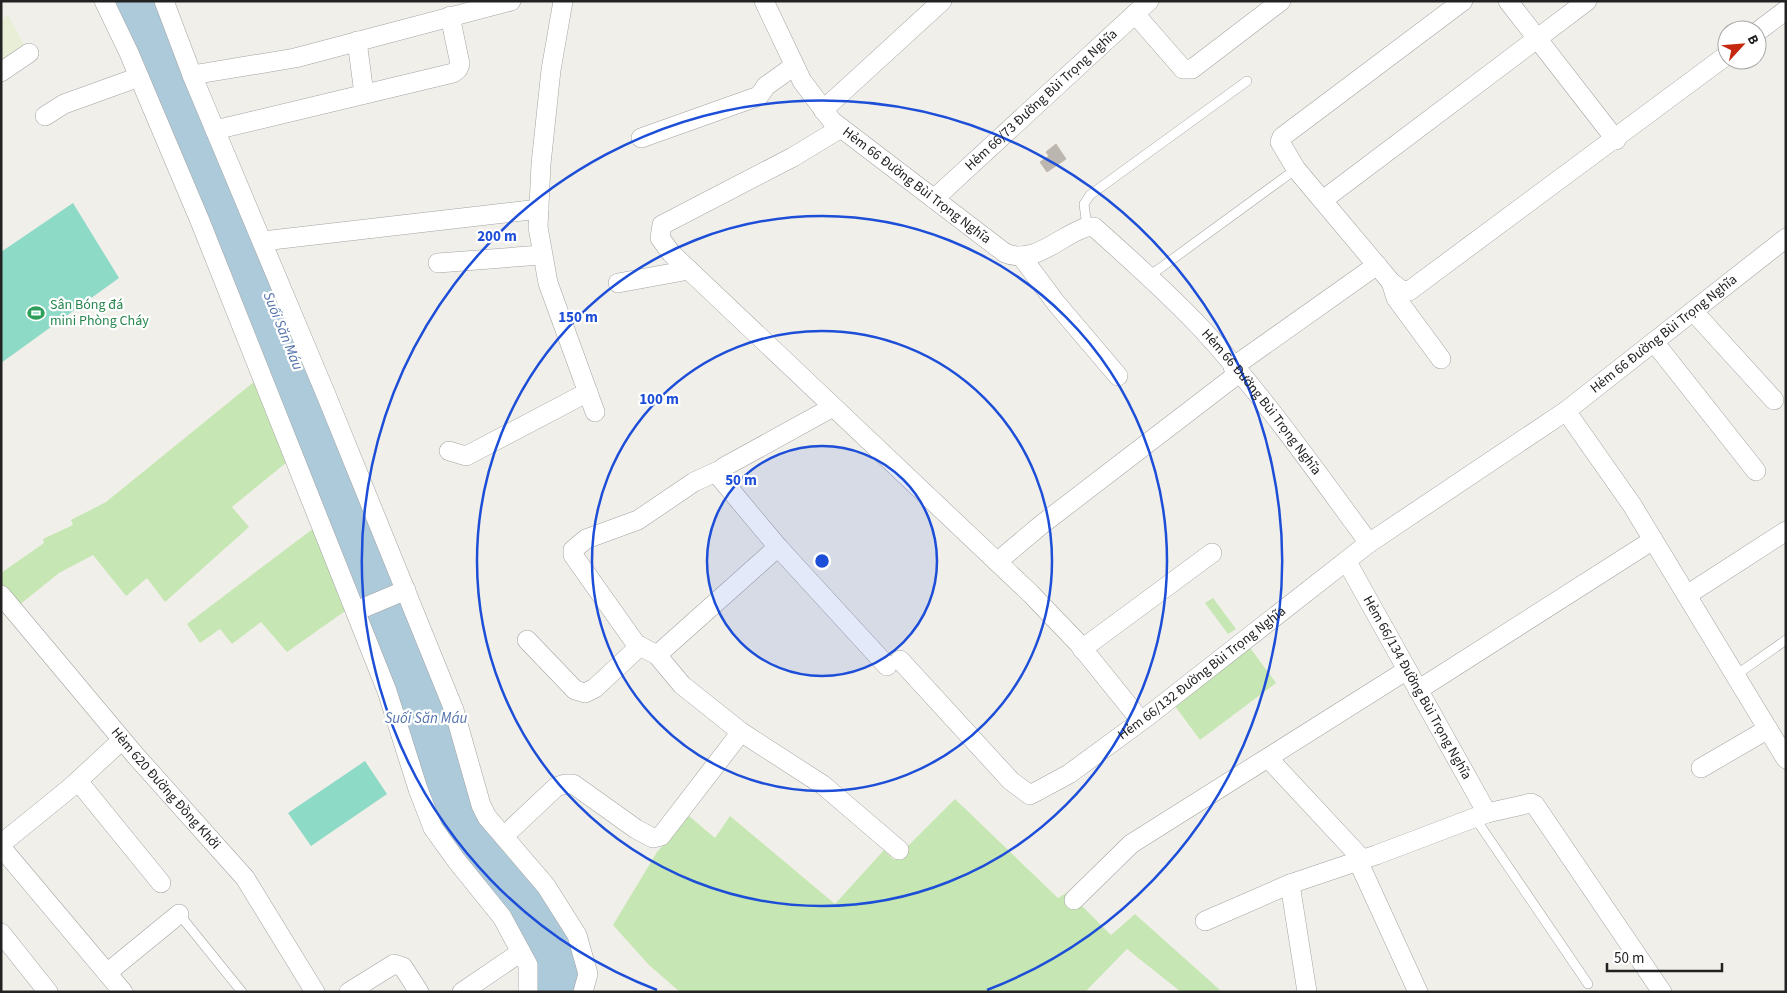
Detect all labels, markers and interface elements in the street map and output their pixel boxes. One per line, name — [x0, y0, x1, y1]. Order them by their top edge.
north arrow — [1717, 20, 1767, 70]
street label: Hẻm 66/73 Đường Bùi Trọng Nghĩa — [961, 25, 1122, 175]
text: B — [1742, 32, 1764, 48]
street label: Hẻm 66 Đường Bùi Trọng Nghĩa — [838, 122, 995, 249]
text: 200 m — [477, 226, 517, 247]
street label: Hẻm 66 Đường Bùi Trọng Nghĩa — [1586, 270, 1741, 398]
water label: Suối Săn Máu — [258, 289, 308, 373]
place label: Sân Bóng đá mini Phòng Cháy — [50, 295, 149, 331]
sports icon: Sân Bóng đá mini Phòng Cháy — [26, 303, 46, 323]
text: 150 m — [558, 307, 598, 328]
street label: Hẻm 66 Đường Bùi Trọng Nghĩa — [1197, 325, 1326, 479]
text: 100 m — [639, 389, 679, 410]
text: 50 m — [725, 470, 757, 491]
centre of rings — [813, 552, 831, 570]
street label: Hẻm 66/134 Đường Bùi Trọng Nghĩa — [1358, 592, 1477, 783]
street label: Hẻm 66/132 Đường Bùi Trọng Nghĩa — [1114, 602, 1290, 745]
water label: Suối Săn Máu — [385, 708, 467, 729]
street label: Hẻm 620 Đường Đồng Khởi — [106, 723, 225, 854]
scale bar — [1607, 940, 1722, 972]
text: 50 m — [1614, 948, 1644, 969]

